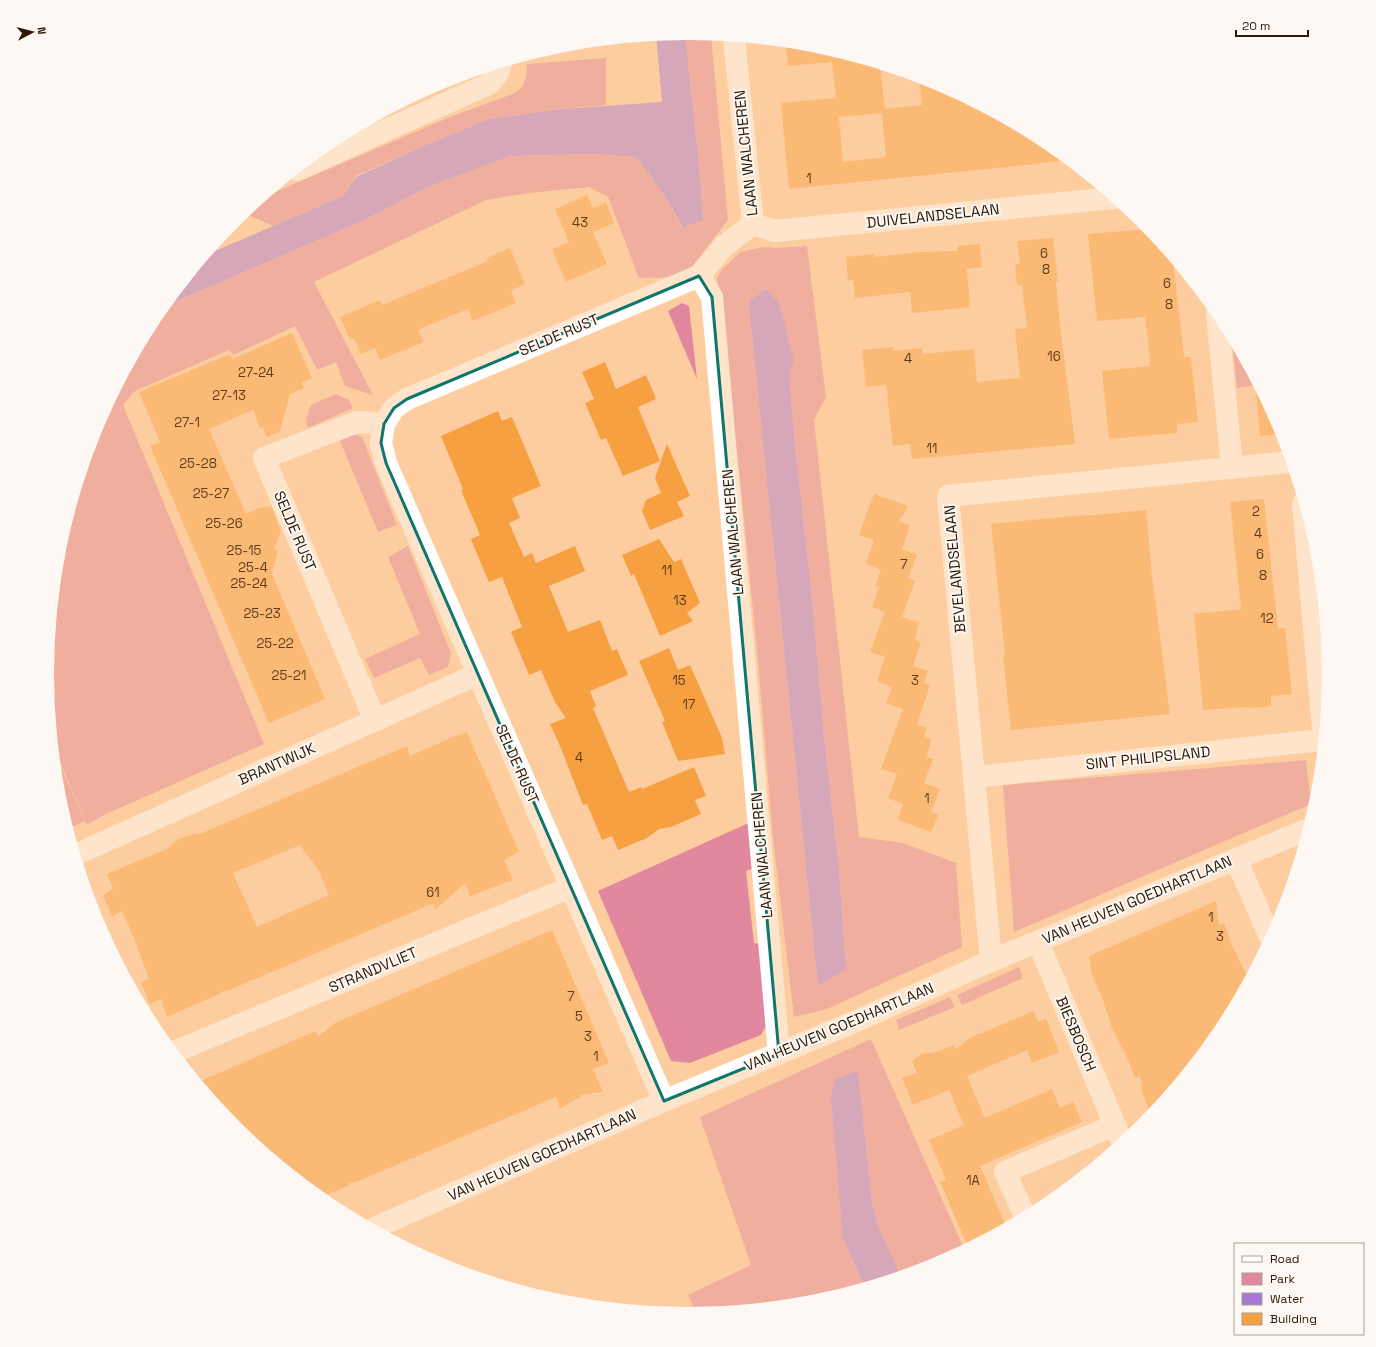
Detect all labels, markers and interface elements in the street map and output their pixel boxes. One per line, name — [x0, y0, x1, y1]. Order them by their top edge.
north arrow — [12, 12, 52, 52]
scale bar — [1236, 12, 1308, 38]
text: 20 m — [1242, 18, 1270, 34]
text: N — [35, 26, 49, 35]
street label: LAAN WALCHEREN — [729, 89, 762, 217]
house number: 1 — [806, 170, 812, 187]
street label: DUIVELANDSELAAN — [866, 199, 1000, 232]
house number: 43 — [572, 214, 588, 231]
house number: 6 — [1040, 245, 1048, 262]
house number: 8 — [1042, 261, 1050, 278]
house number: 6 — [1163, 275, 1171, 292]
house number: 8 — [1165, 296, 1173, 313]
street label: SELDE RUST — [516, 309, 602, 360]
house number: 16 — [1047, 348, 1061, 365]
house number: 4 — [904, 350, 912, 367]
house number: 27-24 — [238, 364, 274, 381]
house number: 27-13 — [212, 387, 246, 404]
house number: 27-1 — [174, 414, 200, 431]
house number: 11 — [927, 440, 937, 457]
house number: 25-28 — [179, 455, 217, 472]
street label: LAAN WALCHEREN — [718, 468, 747, 596]
house number: 25-27 — [193, 485, 229, 502]
street label: SELDE RUST — [270, 488, 321, 574]
house number: 2 — [1252, 503, 1260, 520]
street label: BEVELANDSELAAN — [939, 504, 970, 634]
house number: 25-26 — [205, 515, 243, 532]
house number: 4 — [1254, 525, 1262, 542]
house number: 25-15 — [227, 542, 262, 559]
house number: 6 — [1256, 546, 1264, 563]
house number: 7 — [900, 556, 908, 573]
house number: 25-4 — [238, 559, 268, 576]
house number: 11 — [662, 562, 672, 579]
house number: 8 — [1259, 567, 1267, 584]
house number: 25-24 — [230, 575, 268, 592]
house number: 13 — [673, 592, 687, 609]
house number: 25-23 — [243, 605, 281, 622]
house number: 12 — [1260, 610, 1274, 627]
house number: 25-22 — [256, 635, 294, 652]
house number: 25-21 — [272, 667, 306, 684]
house number: 15 — [672, 672, 686, 689]
house number: 3 — [911, 672, 919, 689]
house number: 17 — [683, 696, 695, 713]
street label: SELDE RUST — [491, 721, 544, 807]
street label: BRANTWIJK — [235, 738, 318, 789]
street label: SINT PHILIPSLAND — [1085, 742, 1211, 773]
house number: 4 — [575, 749, 583, 766]
house number: 1 — [924, 790, 930, 807]
street label: LAAN WALCHEREN — [747, 791, 776, 919]
street label: VAN HEUVEN GOEDHARTLAAN — [1039, 851, 1235, 948]
house number: 61 — [426, 884, 440, 901]
house number: 1 — [1208, 909, 1214, 926]
house number: 3 — [1216, 928, 1224, 945]
street label: STRANDVLIET — [326, 942, 420, 997]
street label: VAN HEUVEN GOEDHARTLAAN — [741, 978, 937, 1075]
house number: 7 — [567, 988, 575, 1005]
street label: BIESBOSCH — [1052, 993, 1101, 1074]
house number: 5 — [575, 1008, 583, 1025]
house number: 3 — [584, 1028, 592, 1045]
house number: 1 — [593, 1048, 599, 1065]
street label: VAN HEUVEN GOEDHARTLAAN — [445, 1104, 639, 1205]
house number: 1A — [966, 1172, 980, 1189]
legend — [1234, 1243, 1364, 1335]
text: Road — [1270, 1251, 1299, 1267]
text: Park — [1270, 1271, 1295, 1287]
text: Water — [1270, 1291, 1304, 1307]
text: Building — [1270, 1311, 1317, 1327]

